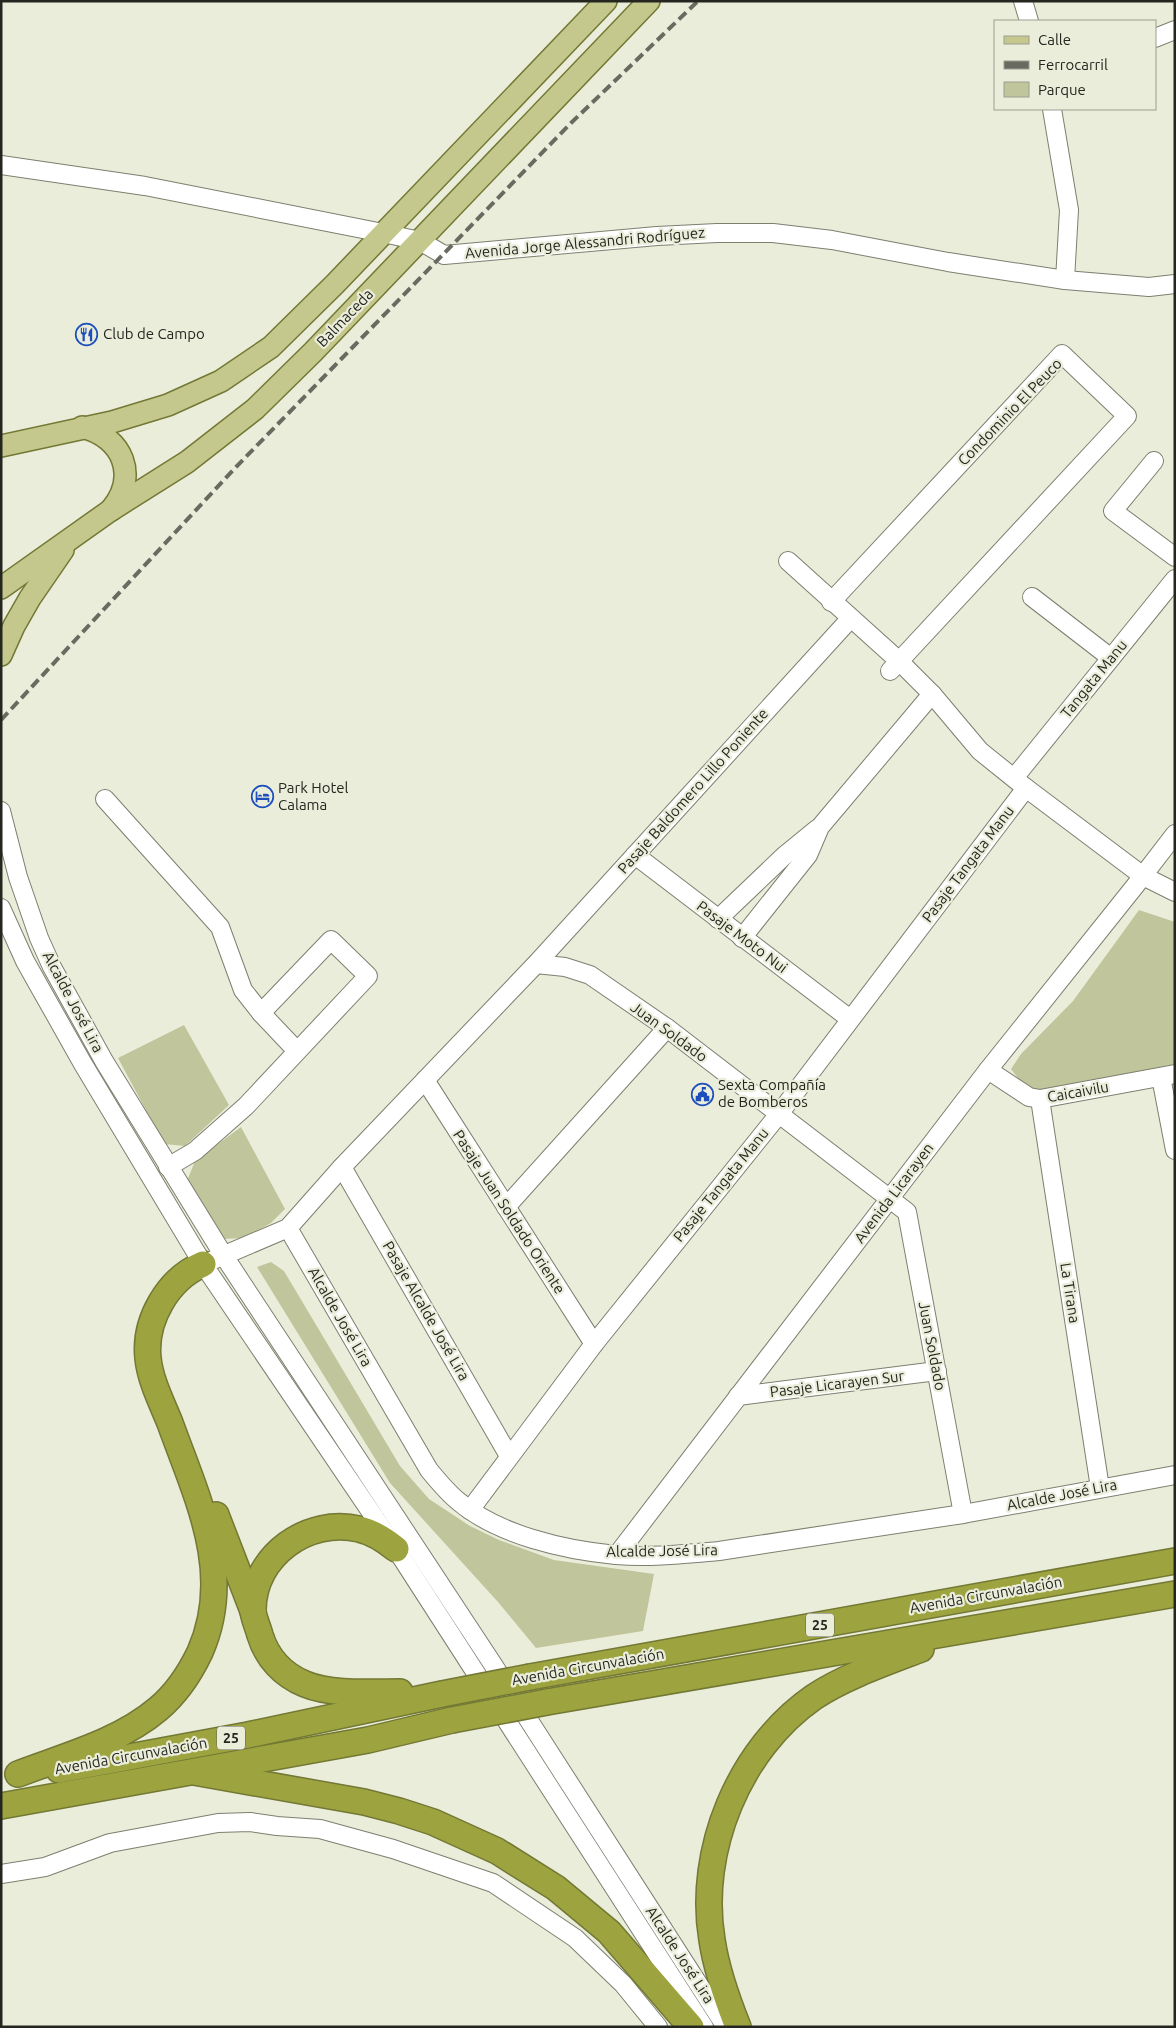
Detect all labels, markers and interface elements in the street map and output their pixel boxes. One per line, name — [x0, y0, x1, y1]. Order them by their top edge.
legend — [994, 20, 1156, 110]
text: Calle — [1038, 31, 1071, 48]
text: Ferrocarril — [1038, 56, 1108, 73]
text: Parque — [1038, 81, 1086, 98]
street label: Avenida Jorge Alessandri Rodríguez — [464, 224, 706, 261]
street label: Balmaceda — [313, 285, 376, 350]
restaurant icon: Club de Campo — [75, 322, 99, 346]
place label: Club de Campo — [103, 325, 205, 342]
street label: Condominio El Peuco — [954, 355, 1065, 469]
street label: Tangata Manu — [1057, 636, 1130, 721]
street label: Pasaje Baldomero Lillo Poniente — [614, 705, 771, 877]
place label: Park Hotel Calama — [278, 779, 349, 813]
hotel icon: Park Hotel Calama — [250, 785, 274, 809]
street label: Pasaje Tangata Manu — [918, 802, 1017, 925]
street label: Pasaje Moto Nui — [694, 897, 791, 976]
street label: Alcalde José Lira — [40, 948, 107, 1055]
street label: Juan Soldado — [628, 998, 711, 1065]
place label: Sexta Compañía de Bomberos — [718, 1076, 826, 1110]
street label: Caicaivilu — [1046, 1078, 1110, 1105]
public building icon: Sexta Compañía de Bomberos — [690, 1082, 714, 1106]
street label: Pasaje Tangata Manu — [670, 1124, 772, 1245]
street label: Pasaje Juan Soldado Oriente — [450, 1127, 569, 1297]
street label: Avenida Licarayen — [851, 1139, 937, 1246]
street label: Pasaje Alcalde José Lira — [380, 1238, 473, 1383]
street label: La Tirana — [1057, 1262, 1084, 1324]
street label: Alcalde José Lira — [305, 1264, 376, 1369]
street label: Juan Soldado — [916, 1300, 949, 1392]
street label: Pasaje Licarayen Sur — [769, 1367, 905, 1400]
street label: Alcalde José Lira — [1005, 1476, 1118, 1514]
street label: Alcalde José Lira — [606, 1541, 718, 1560]
street label: Avenida Circunvalación — [908, 1573, 1063, 1616]
road number: 25 — [806, 1614, 834, 1636]
street label: Avenida Circunvalación — [510, 1645, 665, 1688]
road number: 25 — [217, 1726, 245, 1750]
street label: Avenida Circunvalación — [53, 1734, 208, 1777]
street label: Alcalde José Lira — [643, 1903, 718, 2006]

